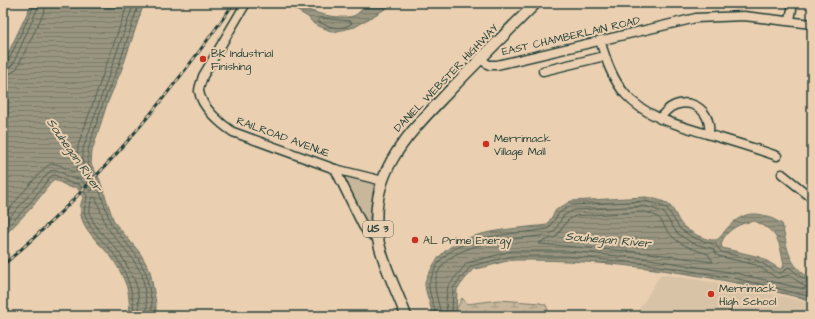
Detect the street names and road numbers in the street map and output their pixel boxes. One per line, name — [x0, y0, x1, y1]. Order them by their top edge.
street label: EAST CHAMBERLAIN ROAD — [500, 13, 642, 59]
street label: DANIEL WEBSTER HIGHWAY — [390, 21, 502, 135]
street label: RAILROAD AVENUE — [234, 113, 332, 161]
road number: US 3 — [363, 221, 393, 237]

